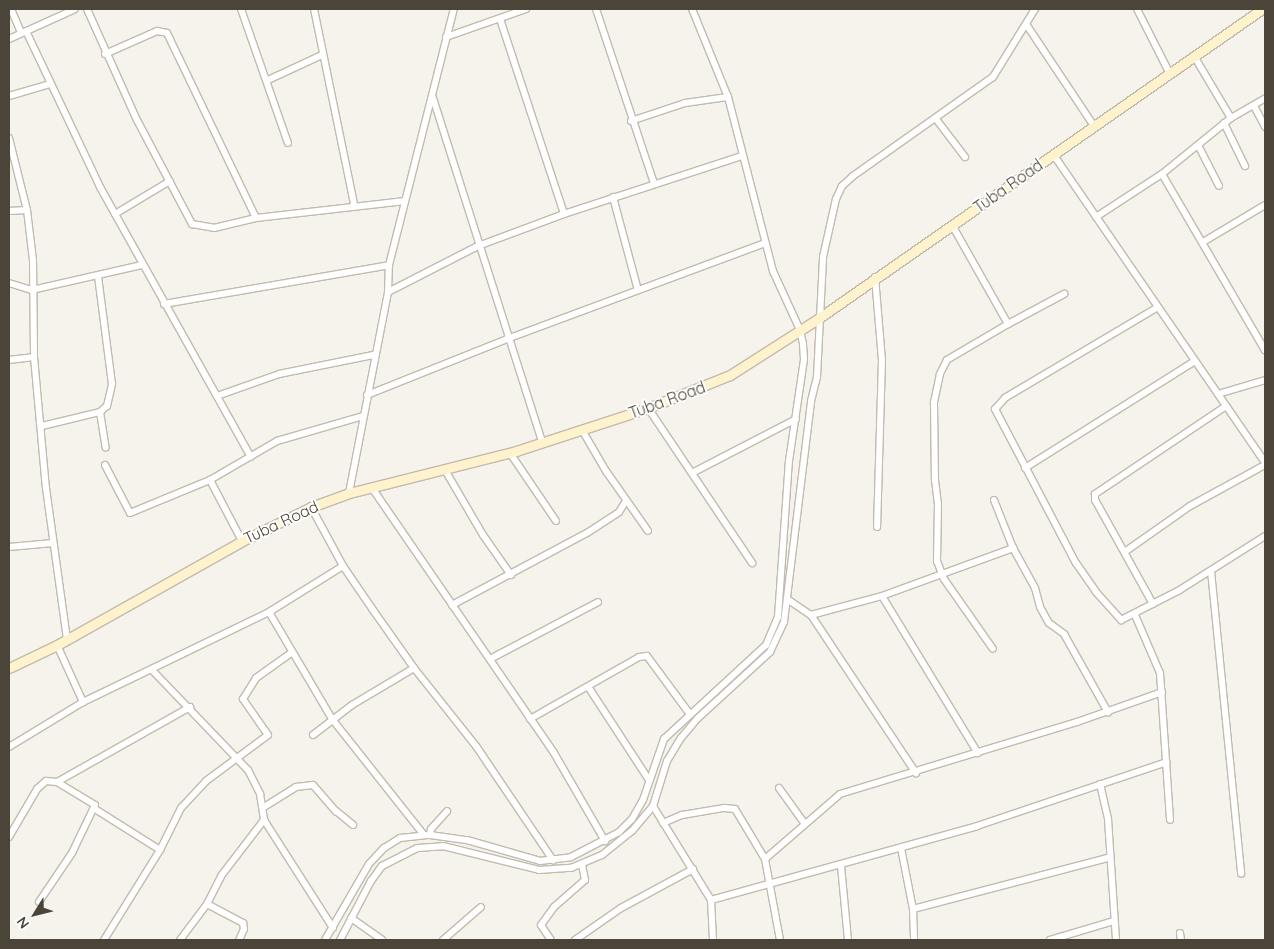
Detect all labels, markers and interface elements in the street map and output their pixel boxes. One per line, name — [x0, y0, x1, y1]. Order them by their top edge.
street label: Tuba Road — [970, 155, 1046, 217]
street label: Tuba Road — [626, 377, 708, 423]
street label: Tuba Road — [241, 496, 321, 548]
north arrow — [10, 889, 60, 939]
text: N — [13, 913, 33, 932]

